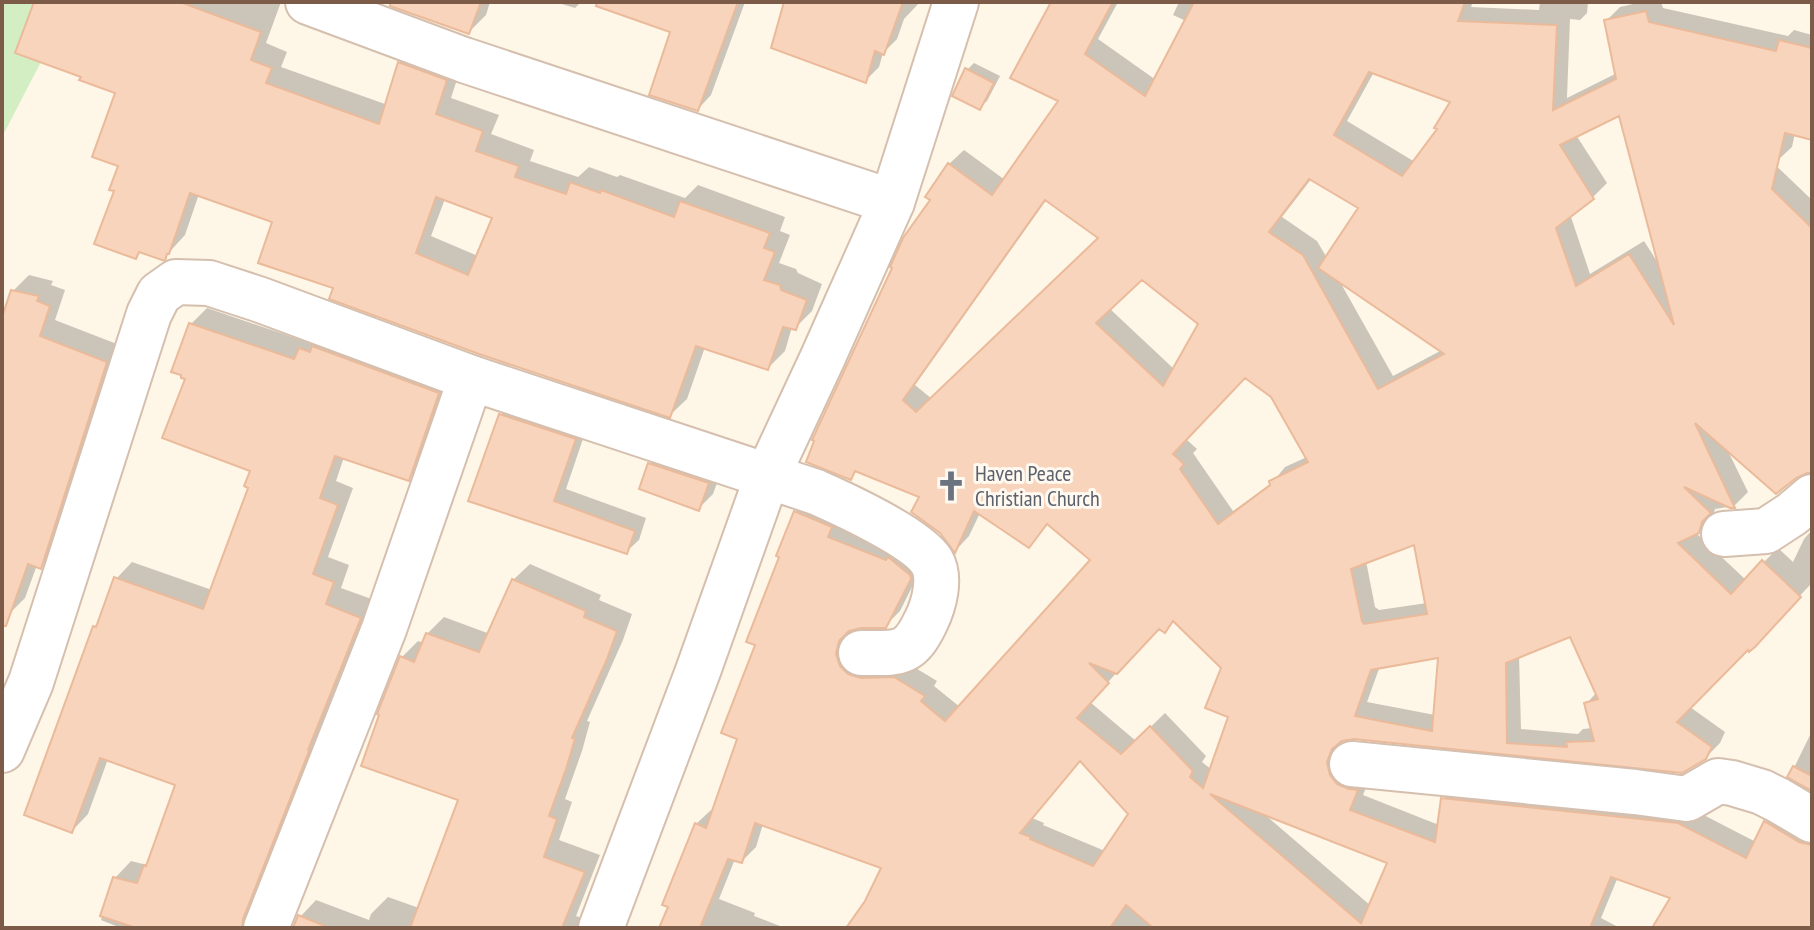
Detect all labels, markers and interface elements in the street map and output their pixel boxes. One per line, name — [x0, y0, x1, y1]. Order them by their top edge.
place label: Haven Peace Christian Church — [975, 459, 1100, 512]
church icon: Haven Peace Christian Church — [934, 469, 968, 503]

